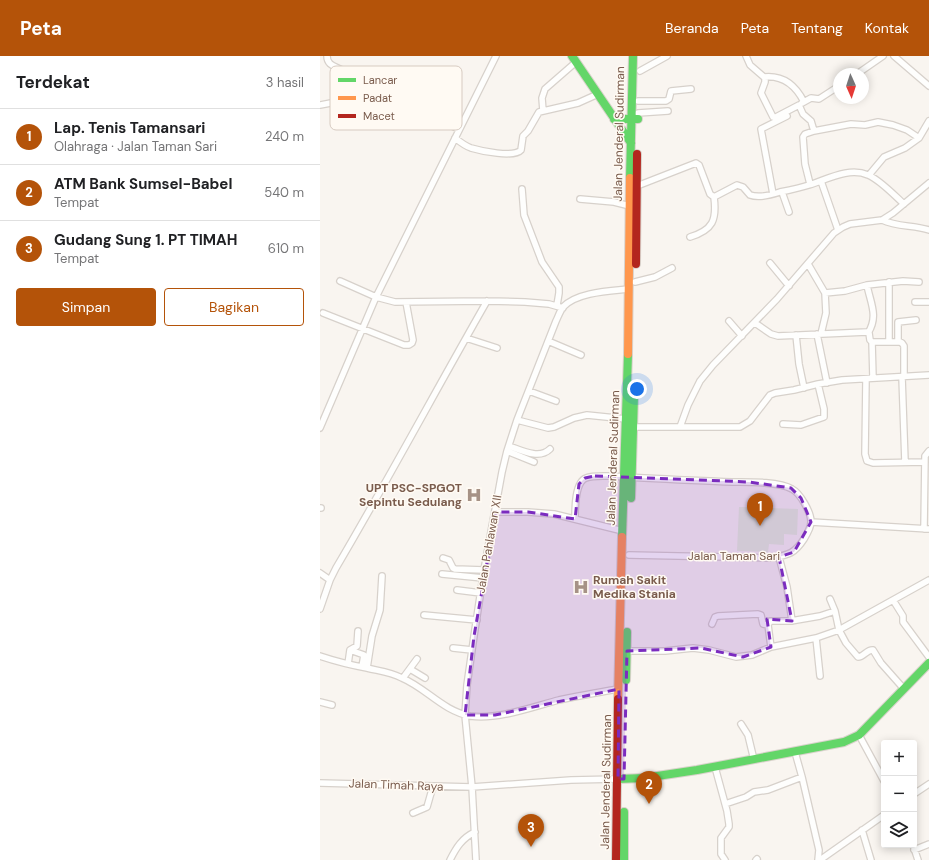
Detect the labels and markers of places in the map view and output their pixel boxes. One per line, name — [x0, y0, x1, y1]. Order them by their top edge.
place label: UPT PSC-SPGOT Sepintu Sedulang — [359, 480, 462, 510]
hospital icon: UPT PSC-SPGOT Sepintu Sedulang — [465, 486, 483, 504]
pin: 1 — [747, 493, 773, 526]
place label: Rumah Sakit Medika Stania — [593, 572, 676, 602]
hospital icon: Rumah Sakit Medika Stania — [572, 578, 590, 596]
pin: 2 — [636, 771, 662, 804]
pin: 3 — [518, 814, 544, 847]

